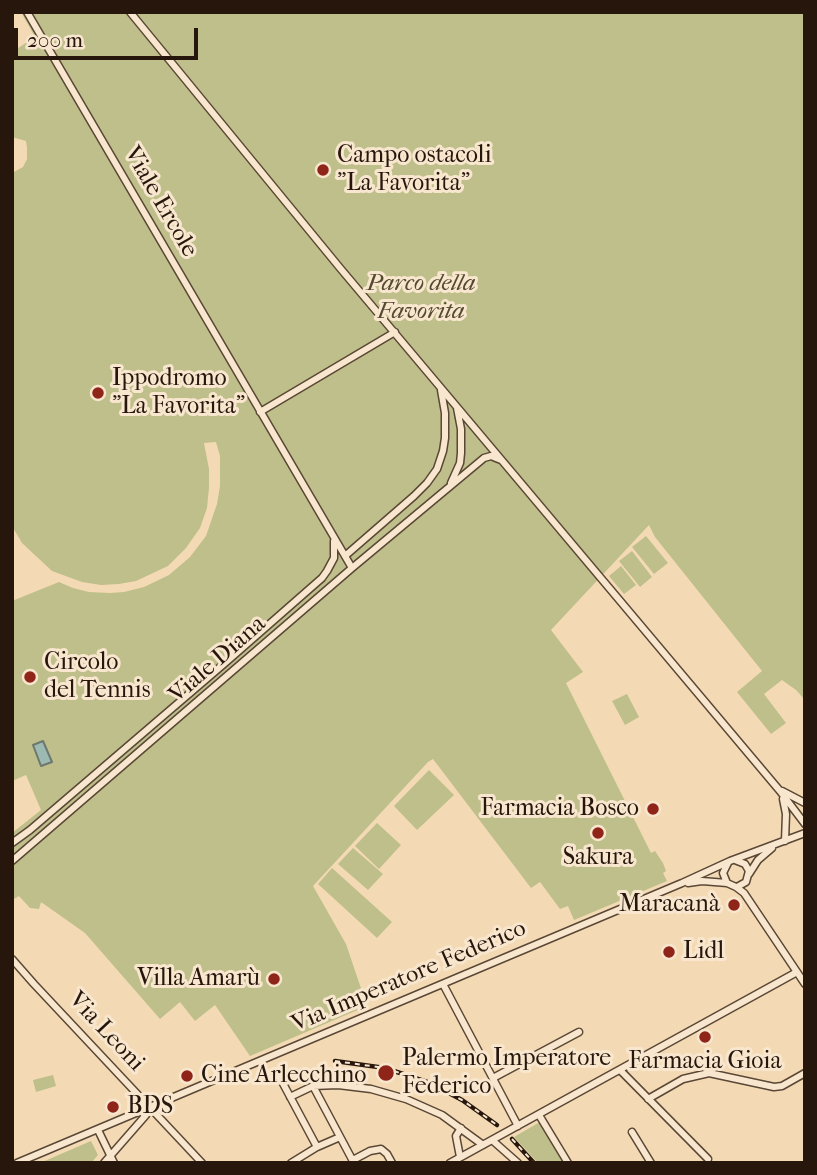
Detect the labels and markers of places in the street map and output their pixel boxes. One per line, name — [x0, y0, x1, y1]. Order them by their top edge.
place label: Campo ostacoli "La Favorita" — [337, 142, 492, 198]
marker: Campo ostacoli "La Favorita" — [315, 162, 331, 178]
place label: Ippodromo "La Favorita" — [112, 365, 245, 421]
marker: Ippodromo "La Favorita" — [90, 385, 106, 401]
place label: Circolo del Tennis — [44, 649, 150, 705]
marker: Circolo del Tennis — [22, 669, 38, 685]
place label: Farmacia Bosco — [481, 795, 639, 823]
marker: Farmacia Bosco — [645, 801, 661, 817]
marker: Sakura — [590, 825, 606, 841]
place label: Sakura — [563, 844, 633, 872]
place label: Maracanà — [619, 891, 720, 919]
marker: Maracanà — [726, 897, 742, 913]
place label: Lidl — [683, 938, 724, 966]
marker: Lidl — [661, 944, 677, 960]
place label: Villa Amarù — [137, 965, 260, 993]
marker: Villa Amarù — [266, 971, 282, 987]
marker: Farmacia Gioia — [697, 1029, 713, 1045]
place label: Palermo Imperatore Federico — [402, 1045, 611, 1101]
place label: Farmacia Gioia — [628, 1048, 782, 1076]
place label: Cine Arlecchino — [201, 1062, 366, 1090]
marker: Palermo Imperatore Federico — [376, 1063, 396, 1083]
marker: Cine Arlecchino — [179, 1068, 195, 1084]
place label: BDS — [127, 1093, 173, 1121]
marker: BDS — [105, 1099, 121, 1115]

